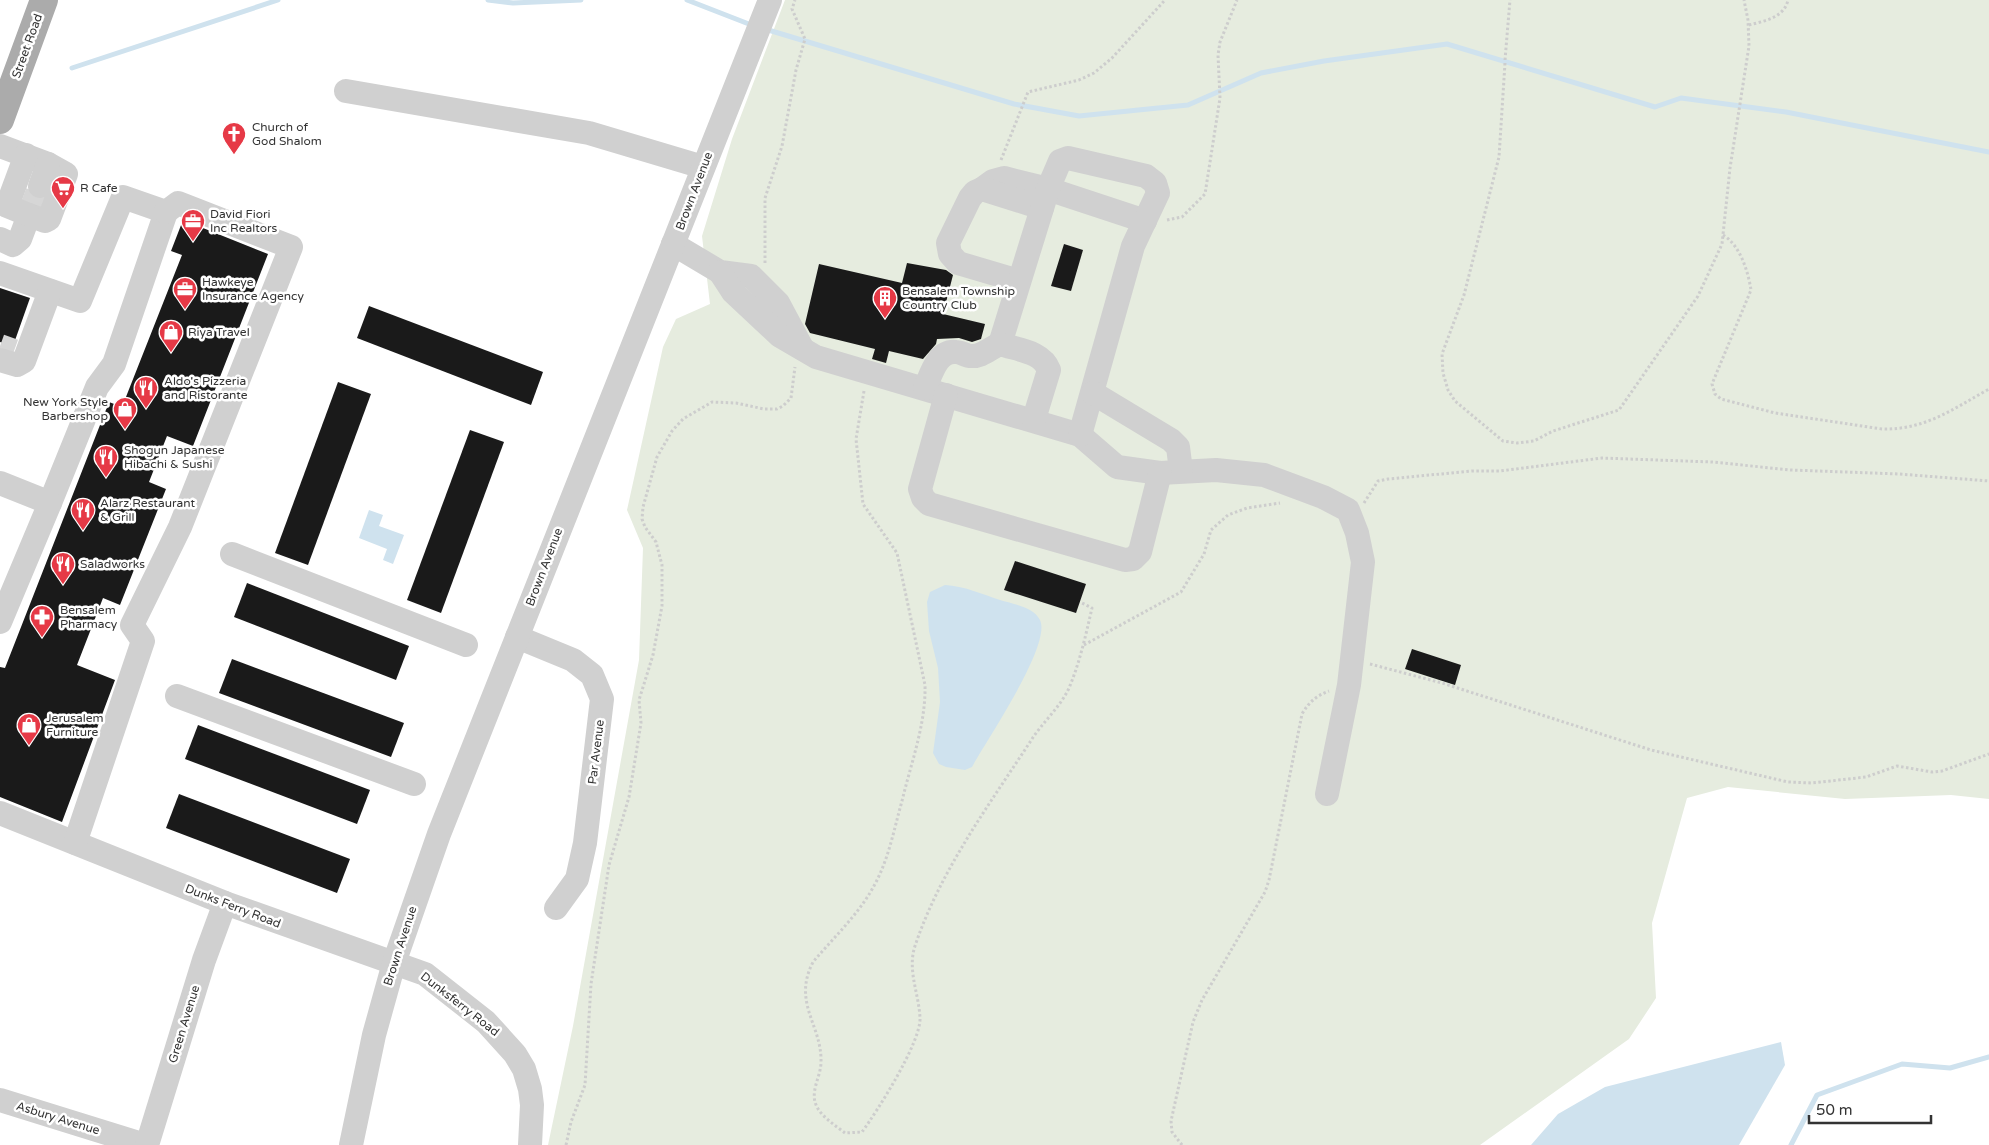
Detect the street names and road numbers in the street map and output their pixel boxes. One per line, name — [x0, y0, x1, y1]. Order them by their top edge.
street label: Street Road — [9, 12, 45, 80]
street label: Brown Avenue — [673, 150, 715, 232]
street label: Brown Avenue — [523, 526, 565, 608]
street label: Par Avenue — [585, 719, 607, 785]
street label: Dunks Ferry Road — [183, 881, 283, 931]
street label: Brown Avenue — [381, 904, 420, 988]
street label: Dunksferry Road — [418, 969, 502, 1039]
street label: Green Avenue — [166, 983, 203, 1065]
street label: Asbury Avenue — [14, 1099, 102, 1137]

